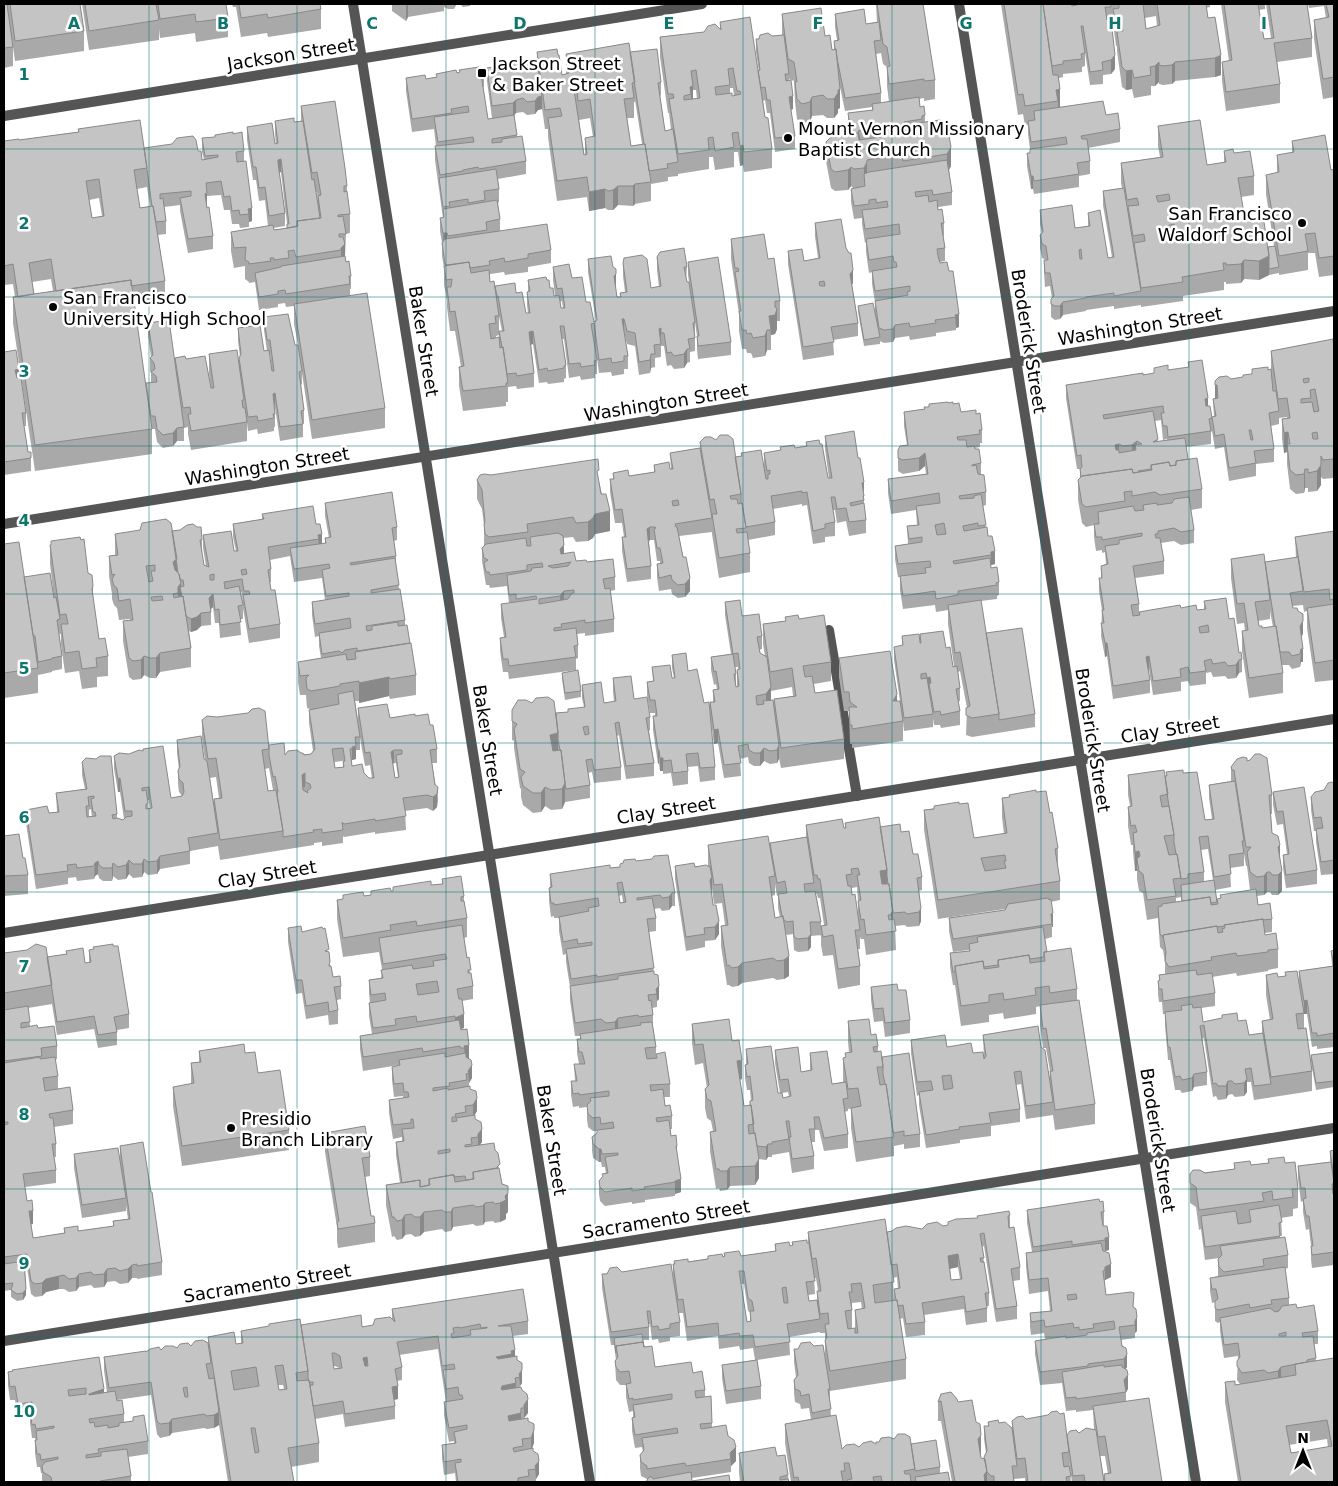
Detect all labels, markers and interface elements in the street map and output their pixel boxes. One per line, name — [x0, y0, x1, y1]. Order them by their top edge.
text: A — [68, 14, 81, 33]
text: B — [217, 14, 229, 33]
text: C — [366, 14, 378, 33]
text: D — [513, 14, 527, 33]
text: E — [664, 14, 674, 33]
text: F — [813, 14, 823, 33]
text: G — [959, 14, 973, 33]
text: H — [1108, 14, 1122, 33]
text: I — [1261, 14, 1267, 33]
street label: Jackson Street — [225, 34, 356, 75]
place label: Jackson Street & Baker Street — [491, 53, 624, 95]
text: 1 — [18, 65, 30, 84]
marker: Jackson Street & Baker Street — [476, 67, 488, 79]
place label: Mount Vernon Missionary Baptist Church — [798, 118, 1025, 160]
marker: Mount Vernon Missionary Baptist Church — [782, 132, 794, 144]
place label: San Francisco Waldorf School — [1158, 203, 1292, 245]
text: 2 — [18, 214, 30, 233]
marker: San Francisco Waldorf School — [1296, 217, 1308, 229]
street label: Broderick Street — [1007, 267, 1051, 415]
street label: Baker Street — [405, 284, 443, 398]
place label: San Francisco University High School — [63, 287, 266, 329]
marker: San Francisco University High School — [47, 301, 59, 313]
street label: Washington Street — [1056, 303, 1224, 349]
text: 3 — [18, 362, 30, 381]
street label: Washington Street — [582, 379, 750, 425]
street label: Washington Street — [183, 443, 351, 489]
text: 4 — [18, 511, 30, 530]
text: 5 — [18, 659, 30, 678]
street label: Broderick Street — [1071, 666, 1115, 814]
street label: Baker Street — [469, 683, 507, 797]
street label: Clay Street — [1119, 711, 1221, 747]
street label: Clay Street — [615, 792, 717, 828]
text: 6 — [18, 808, 30, 827]
street label: Clay Street — [216, 856, 318, 892]
text: 7 — [18, 957, 30, 976]
street label: Broderick Street — [1136, 1066, 1180, 1214]
street label: Baker Street — [533, 1083, 571, 1197]
text: 8 — [18, 1105, 30, 1124]
place label: Presidio Branch Library — [241, 1108, 374, 1150]
marker: Presidio Branch Library — [225, 1122, 237, 1134]
street label: Sacramento Street — [581, 1195, 751, 1243]
text: 9 — [18, 1254, 30, 1273]
street label: Sacramento Street — [182, 1259, 352, 1307]
text: 10 — [13, 1402, 35, 1421]
north arrow — [1278, 1426, 1328, 1476]
text: N — [1297, 1430, 1309, 1446]

